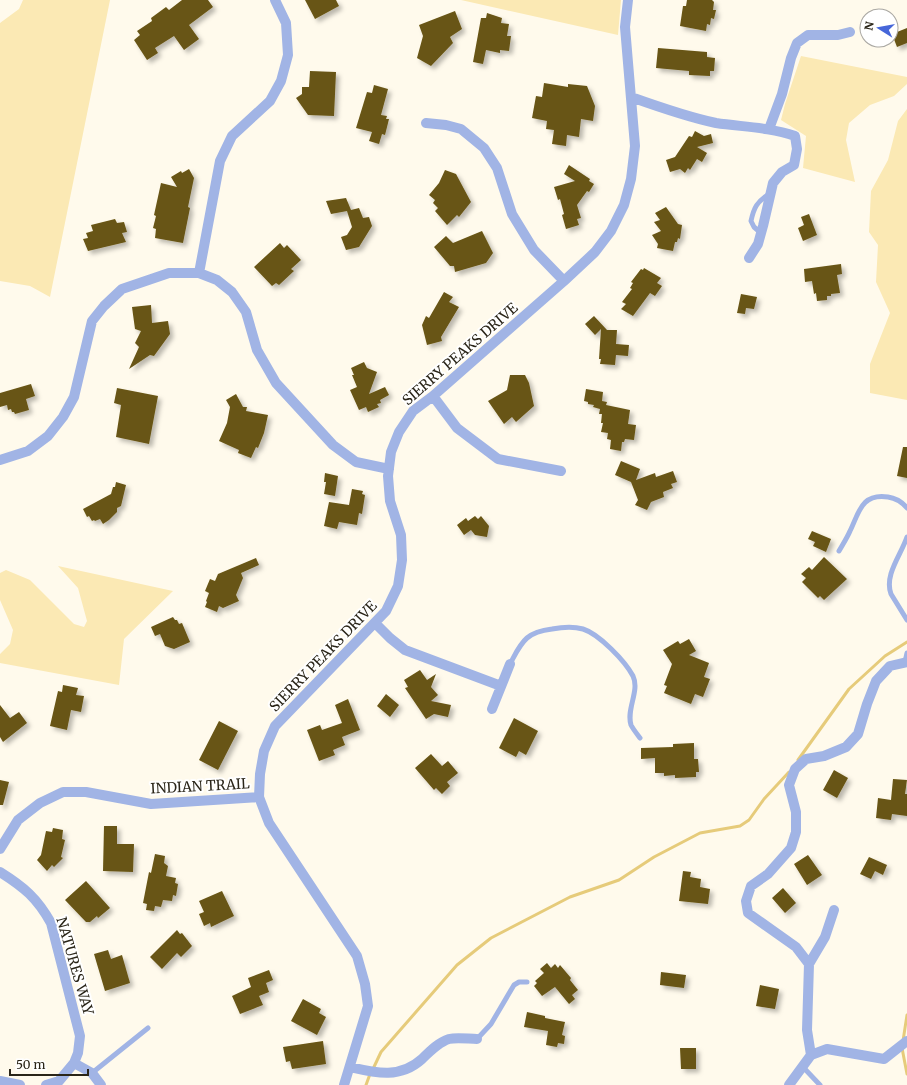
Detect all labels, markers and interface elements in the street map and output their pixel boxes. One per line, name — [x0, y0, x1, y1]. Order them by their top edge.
north arrow — [859, 8, 899, 48]
text: N — [861, 20, 877, 32]
street label: SIERRY PEAKS DRIVE — [399, 299, 521, 409]
street label: SIERRY PEAKS DRIVE — [265, 597, 381, 715]
street label: INDIAN TRAIL — [150, 774, 250, 798]
street label: NATURES WAY — [52, 915, 98, 1018]
scale bar — [10, 1051, 88, 1077]
text: 50 m — [16, 1057, 45, 1072]

